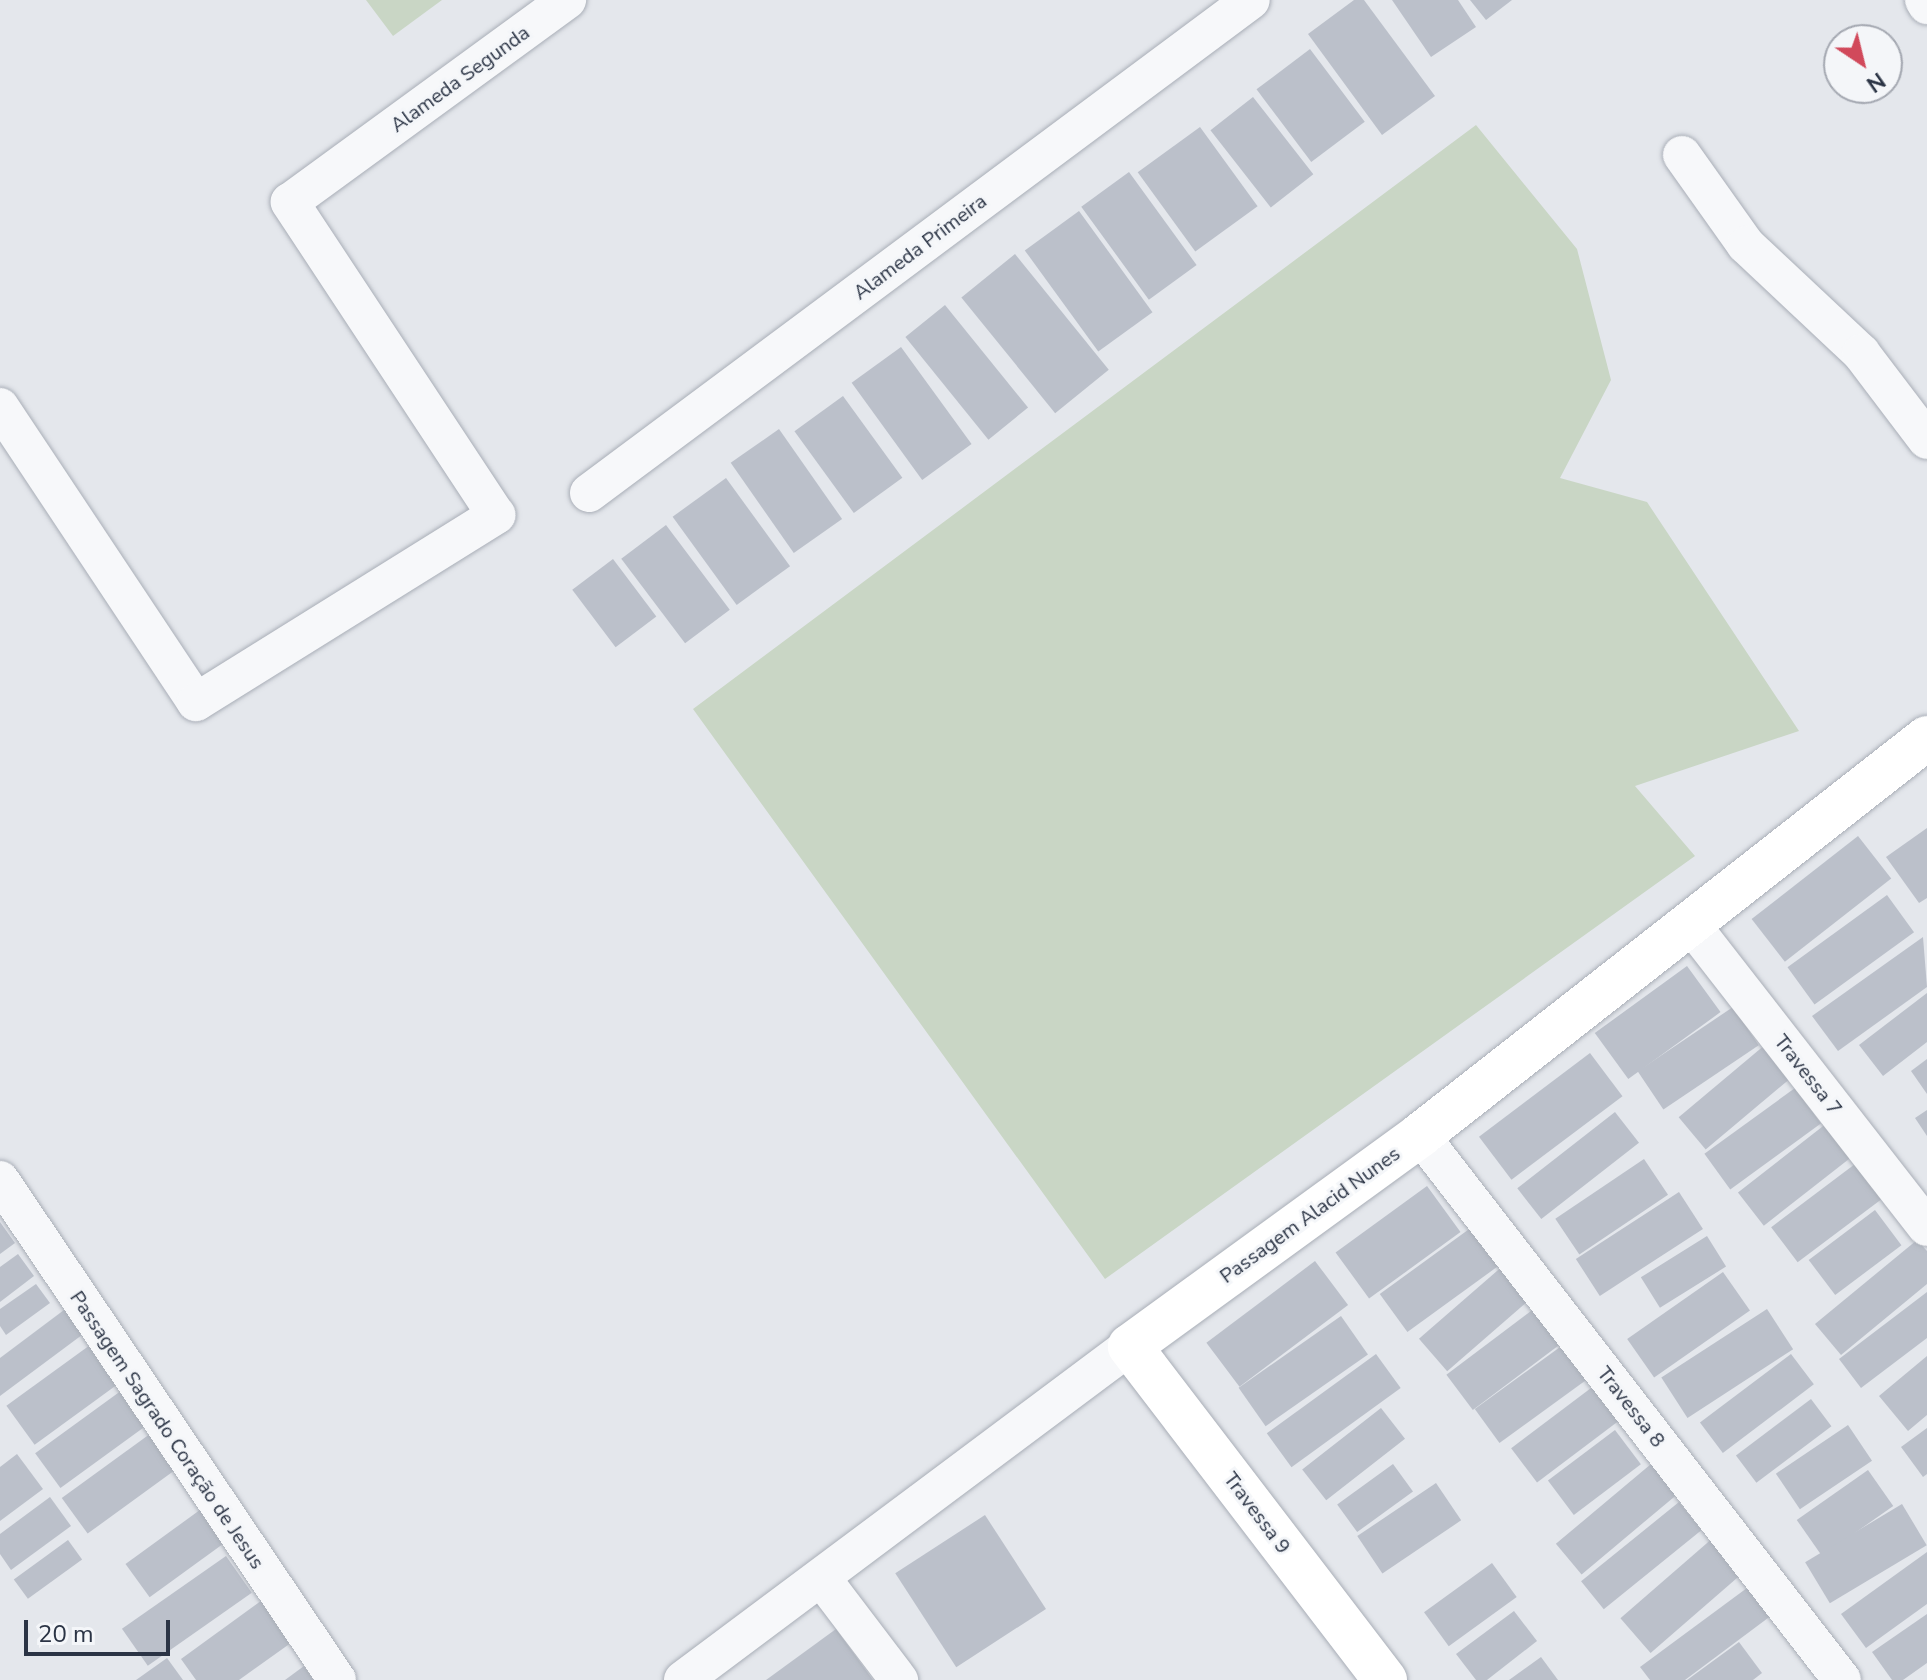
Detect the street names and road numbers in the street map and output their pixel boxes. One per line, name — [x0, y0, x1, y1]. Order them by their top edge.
street label: Alameda Segunda — [386, 21, 534, 137]
street label: Alameda Primeira — [849, 189, 991, 305]
street label: Travessa 7 — [1769, 1030, 1847, 1120]
street label: Passagem Alacid Nunes — [1215, 1142, 1405, 1288]
street label: Passagem Sagrado Coração de Jesus — [65, 1286, 269, 1574]
street label: Travessa 8 — [1592, 1362, 1670, 1452]
street label: Travessa 9 — [1219, 1468, 1295, 1558]

